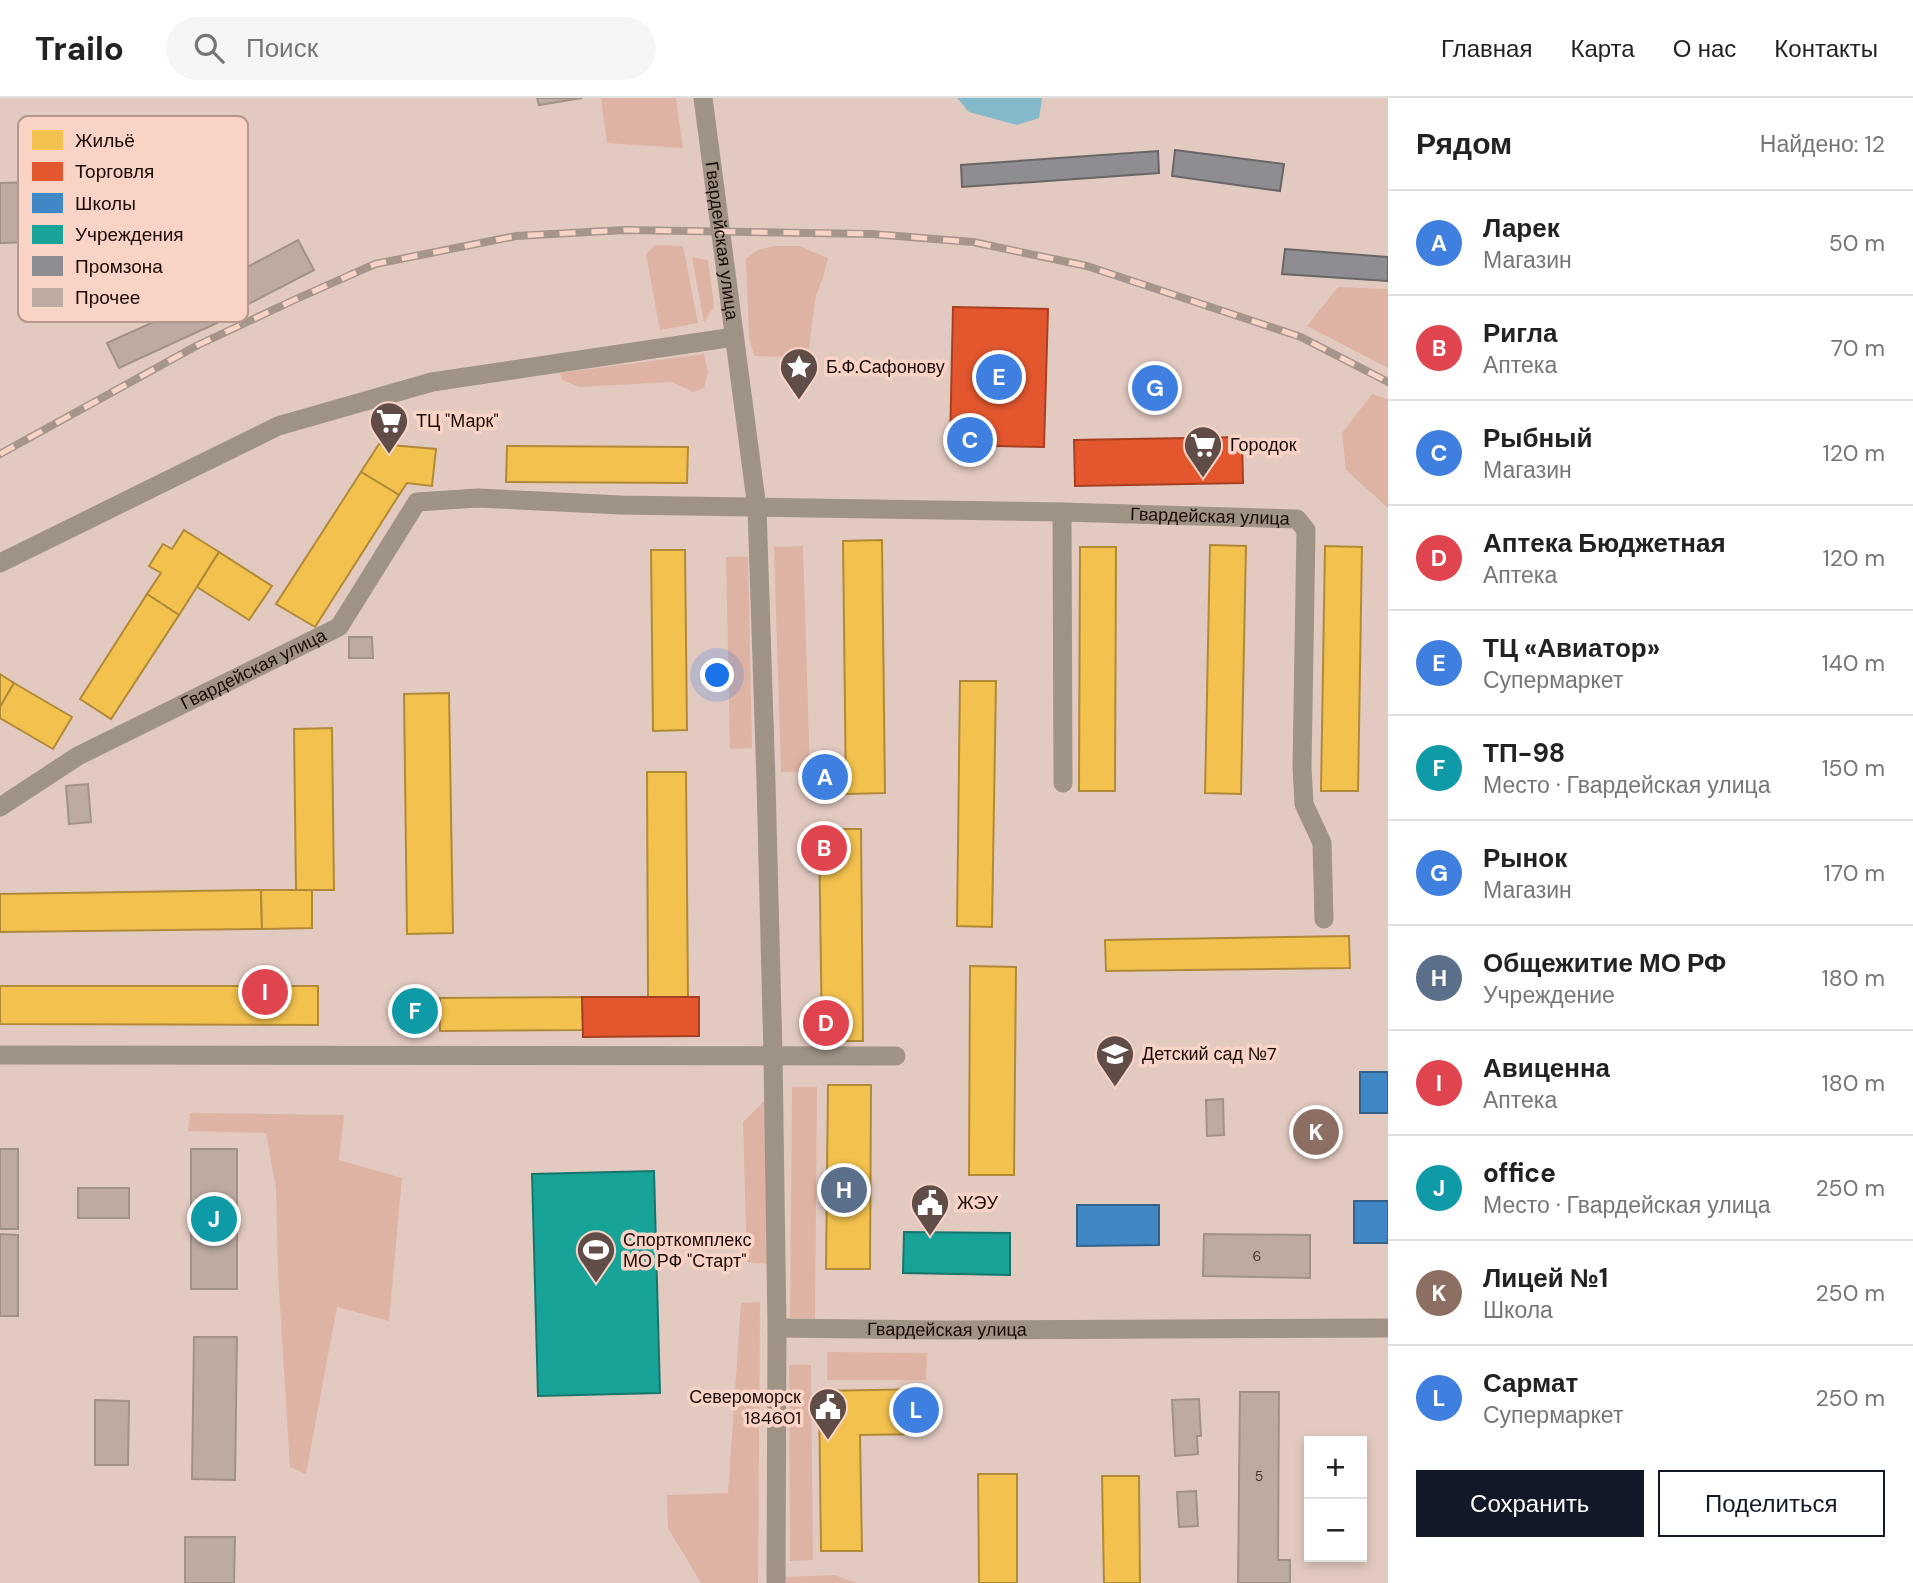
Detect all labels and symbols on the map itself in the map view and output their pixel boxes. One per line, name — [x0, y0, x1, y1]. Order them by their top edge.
legend — [18, 116, 248, 322]
text: Жильё — [75, 128, 135, 153]
text: Торговля — [75, 159, 154, 184]
street label: Гвардейская улица — [699, 160, 744, 322]
text: Школы — [75, 191, 136, 216]
text: Учреждения — [75, 222, 184, 247]
text: Промзона — [75, 254, 163, 279]
text: Прочее — [75, 285, 140, 310]
place icon: Б.Ф.Сафонову — [778, 346, 820, 401]
pin: E — [976, 351, 1022, 403]
place label: Б.Ф.Сафонову — [826, 355, 945, 379]
pin: G — [1132, 362, 1178, 414]
supermarket icon: ТЦ "Марк" — [368, 400, 410, 455]
place label: ТЦ "Марк" — [416, 409, 499, 433]
pin: C — [947, 414, 993, 466]
supermarket icon: Городок — [1182, 424, 1224, 479]
place label: Городок — [1230, 433, 1297, 457]
street label: Гвардейская улица — [1130, 502, 1291, 531]
street label: Гвардейская улица — [177, 623, 331, 715]
your location — [700, 658, 734, 692]
pin: A — [802, 751, 848, 803]
pin: B — [801, 822, 847, 874]
pin: I — [242, 966, 288, 1018]
pin: F — [392, 985, 438, 1037]
pin: D — [803, 997, 849, 1049]
school or university icon: Детский сад №7 — [1094, 1033, 1136, 1088]
place label: Детский сад №7 — [1142, 1042, 1277, 1066]
pin: K — [1293, 1106, 1339, 1158]
pin: H — [821, 1164, 867, 1216]
public building icon: ЖЭУ — [909, 1182, 951, 1237]
place label: ЖЭУ — [957, 1191, 999, 1215]
pin: J — [191, 1193, 237, 1245]
place label: Спорткомплекс МО РФ "Старт" — [623, 1228, 751, 1273]
sports icon: Спорткомплекс МО РФ "Старт" — [575, 1229, 617, 1284]
house number: 6 — [1253, 1247, 1261, 1265]
street label: Гвардейская улица — [867, 1317, 1028, 1342]
pin: L — [893, 1384, 939, 1436]
place label: Североморск 184601 — [689, 1385, 801, 1430]
public building icon: Североморск 184601 — [807, 1386, 849, 1441]
house number: 5 — [1255, 1467, 1263, 1485]

